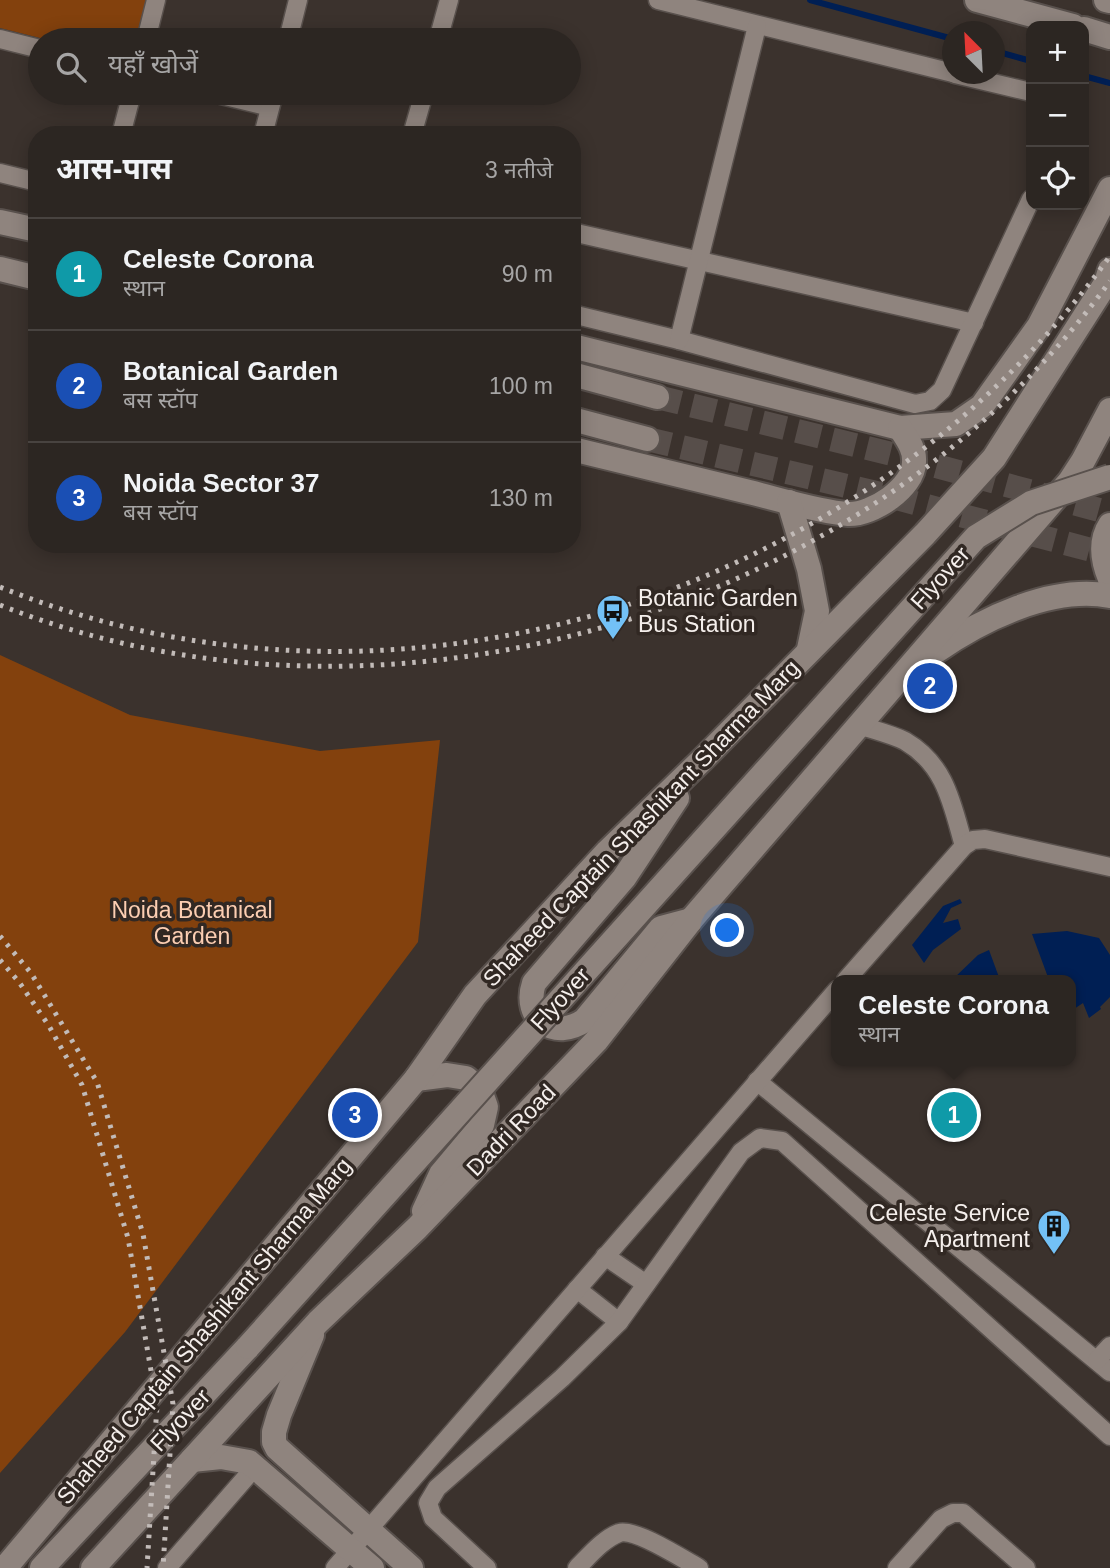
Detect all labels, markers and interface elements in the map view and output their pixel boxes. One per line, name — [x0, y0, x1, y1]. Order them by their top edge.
north arrow — [942, 21, 1005, 84]
map controls — [1026, 21, 1089, 210]
button: + — [1026, 21, 1089, 84]
search box — [28, 28, 581, 105]
icon: search — [52, 48, 90, 86]
text: यहाँ खोजें — [108, 49, 198, 79]
button: − — [1026, 84, 1089, 147]
button: locate — [1026, 147, 1089, 210]
text: आस-पास — [56, 152, 172, 185]
text: 3 नतीजे — [485, 157, 553, 183]
text: Celeste Corona — [123, 244, 314, 274]
text: 1 — [73, 261, 85, 287]
text: 90 m — [502, 261, 553, 287]
text: स्थान — [123, 275, 165, 301]
text: Botanical Garden — [123, 356, 338, 386]
text: 2 — [73, 373, 85, 399]
text: 100 m — [489, 373, 553, 399]
text: बस स्टॉप — [123, 387, 198, 413]
text: Noida Sector 37 — [123, 468, 320, 498]
text: 3 — [73, 485, 85, 511]
text: 130 m — [489, 485, 553, 511]
text: बस स्टॉप — [123, 499, 198, 525]
street label: Flyover — [905, 541, 975, 615]
place label: Botanic Garden Bus Station — [638, 585, 798, 637]
bus stop icon: Botanic Garden Bus Station — [594, 592, 632, 641]
street label: Shaheed Captain Shashikant Sharma Marg — [478, 654, 804, 992]
pin: 2 — [907, 660, 953, 712]
park label: Noida Botanical Garden — [111, 897, 273, 949]
your location — [710, 913, 744, 947]
street label: Flyover — [525, 962, 595, 1036]
popup — [831, 975, 1076, 1066]
text: Celeste Corona — [858, 990, 1049, 1020]
text: स्थान — [858, 1021, 900, 1047]
street label: Dadri Road — [461, 1079, 561, 1181]
pin: 3 — [332, 1089, 378, 1141]
pin: 1 — [931, 1089, 977, 1141]
street label: Shaheed Captain Shashikant Sharma Marg — [51, 1153, 357, 1509]
place label: Celeste Service Apartment — [869, 1200, 1031, 1252]
building icon: Celeste Service Apartment — [1035, 1207, 1073, 1256]
street label: Flyover — [145, 1383, 215, 1456]

